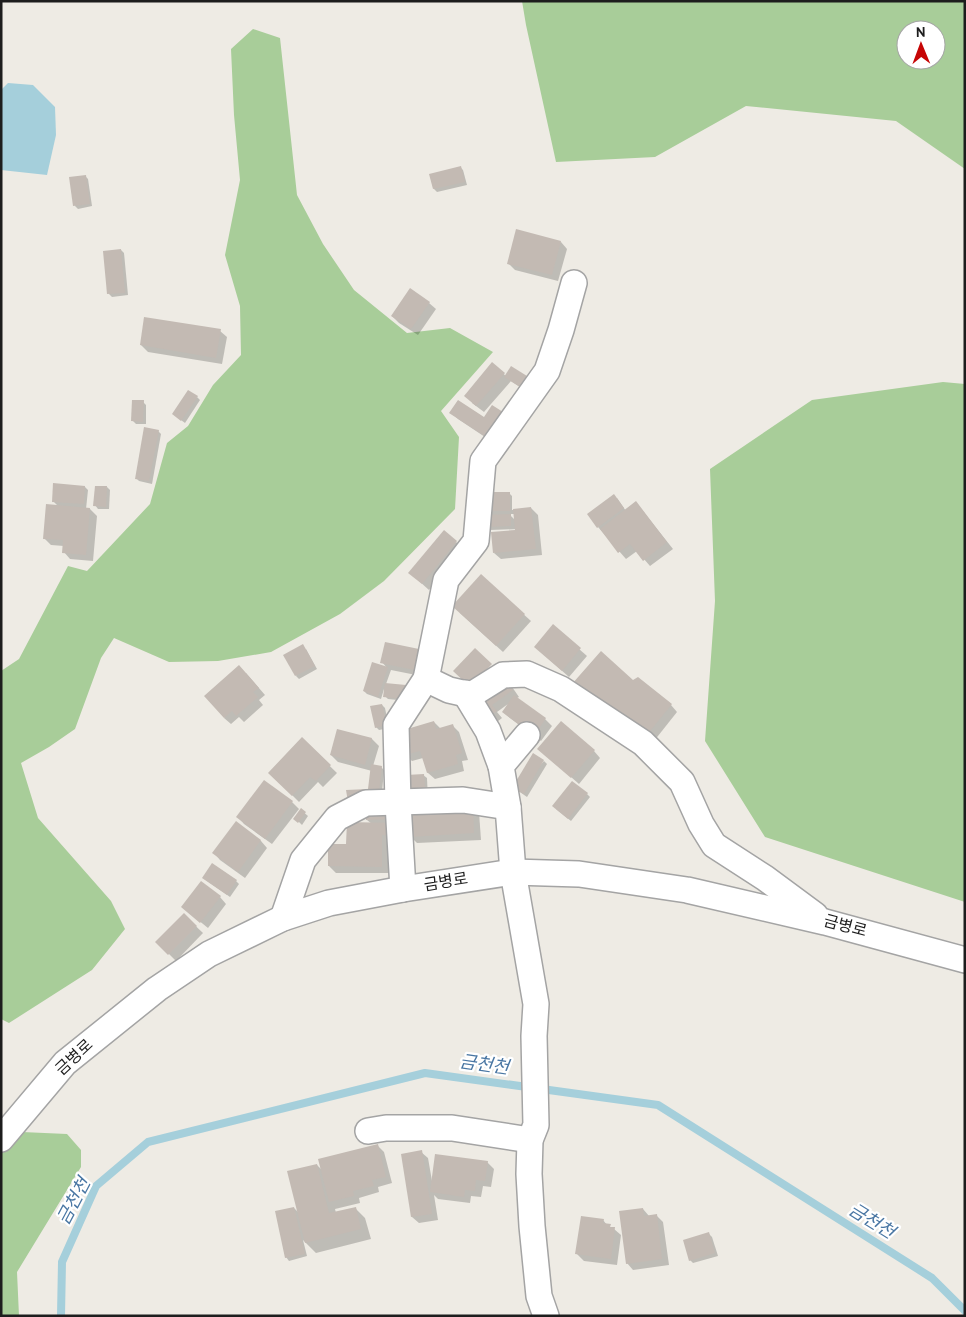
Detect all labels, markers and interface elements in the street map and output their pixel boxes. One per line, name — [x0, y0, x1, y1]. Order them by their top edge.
north arrow — [896, 20, 946, 70]
text: N — [916, 25, 926, 42]
street label: 금병로 — [423, 870, 470, 896]
street label: 금병로 — [821, 912, 869, 942]
street label: 금병로 — [52, 1035, 98, 1080]
water label: 금천천 — [458, 1051, 513, 1081]
water label: 금천천 — [53, 1173, 98, 1229]
water label: 금천천 — [844, 1199, 900, 1246]

